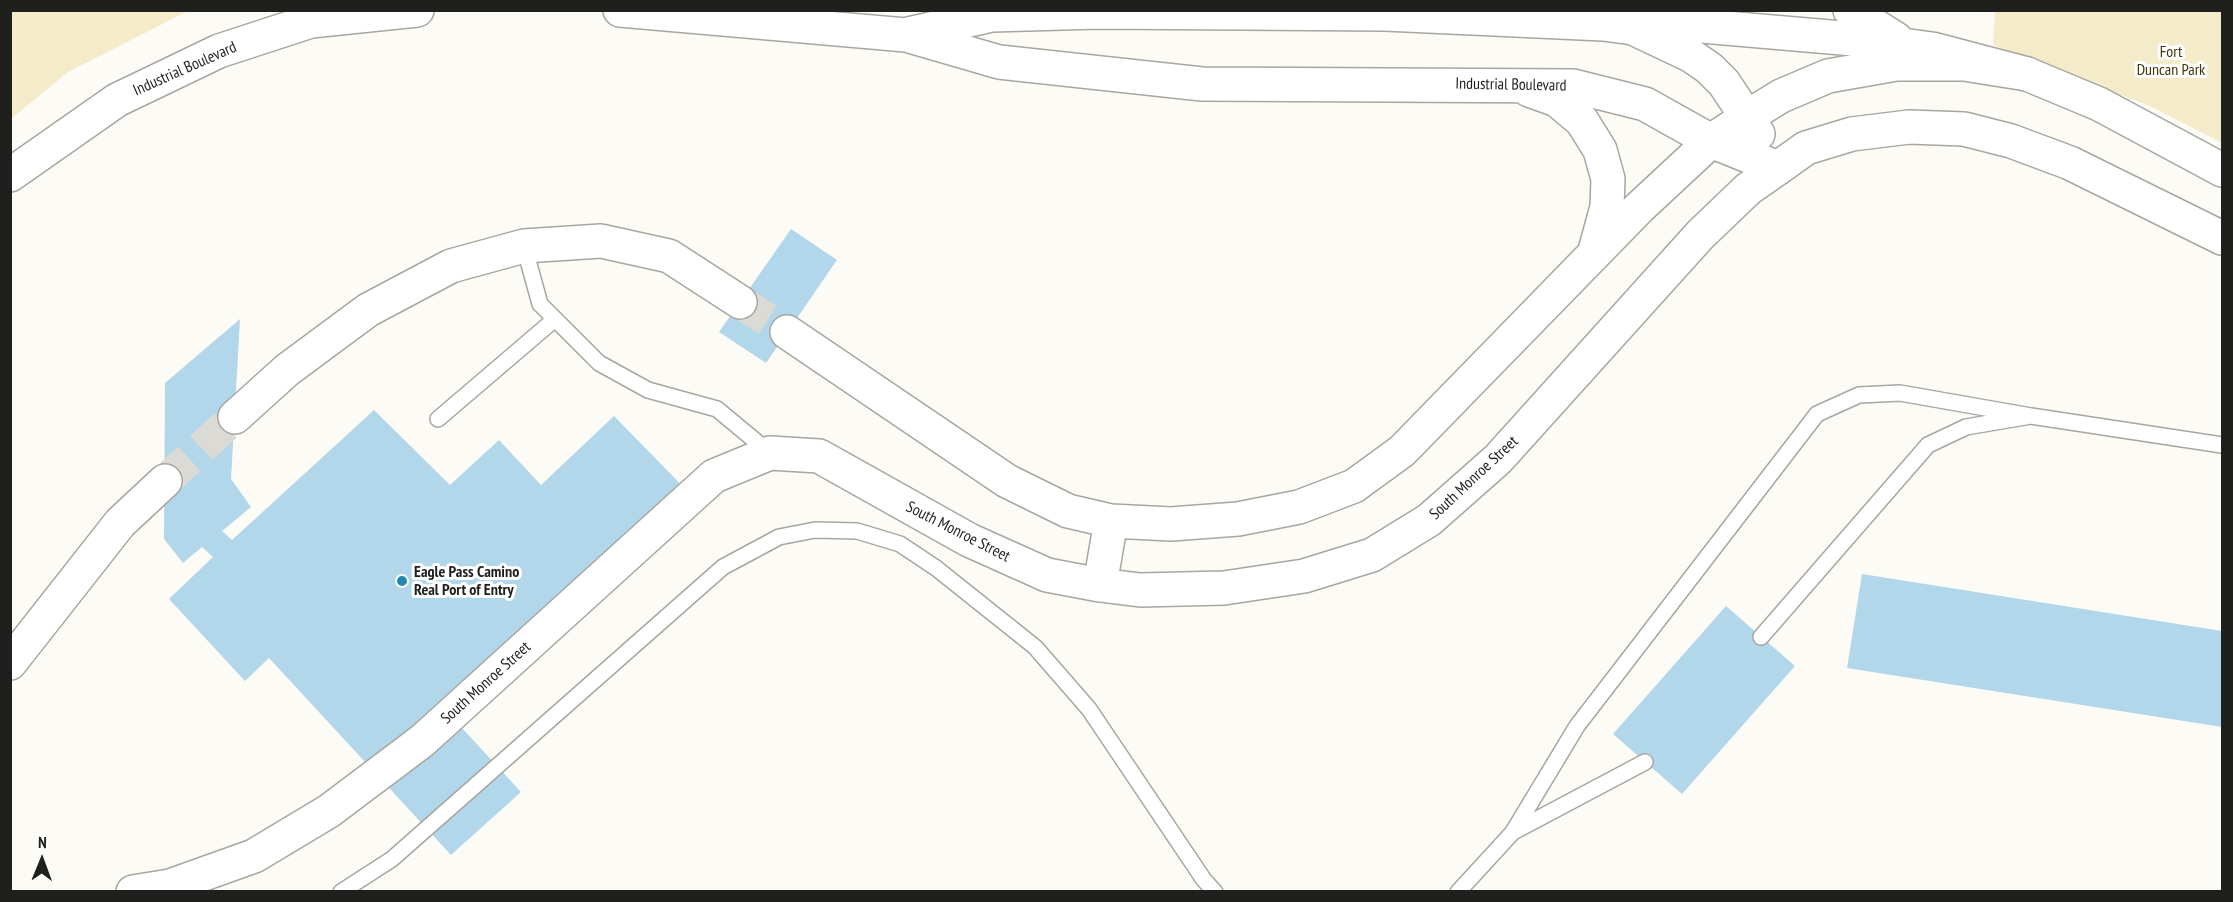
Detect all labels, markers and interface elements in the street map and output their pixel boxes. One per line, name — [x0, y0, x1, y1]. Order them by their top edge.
street label: Industrial Boulevard — [130, 38, 240, 100]
park label: Fort Duncan Park — [2137, 42, 2205, 80]
street label: Industrial Boulevard — [1455, 74, 1567, 96]
street label: South Monroe Street — [1426, 432, 1522, 524]
street label: South Monroe Street — [903, 498, 1013, 566]
place label: Eagle Pass Camino Real Port of Entry — [414, 562, 519, 600]
marker: Eagle Pass Camino Real Port of Entry — [395, 574, 409, 588]
street label: South Monroe Street — [437, 638, 535, 728]
north arrow — [12, 830, 72, 890]
text: N — [38, 832, 47, 852]

